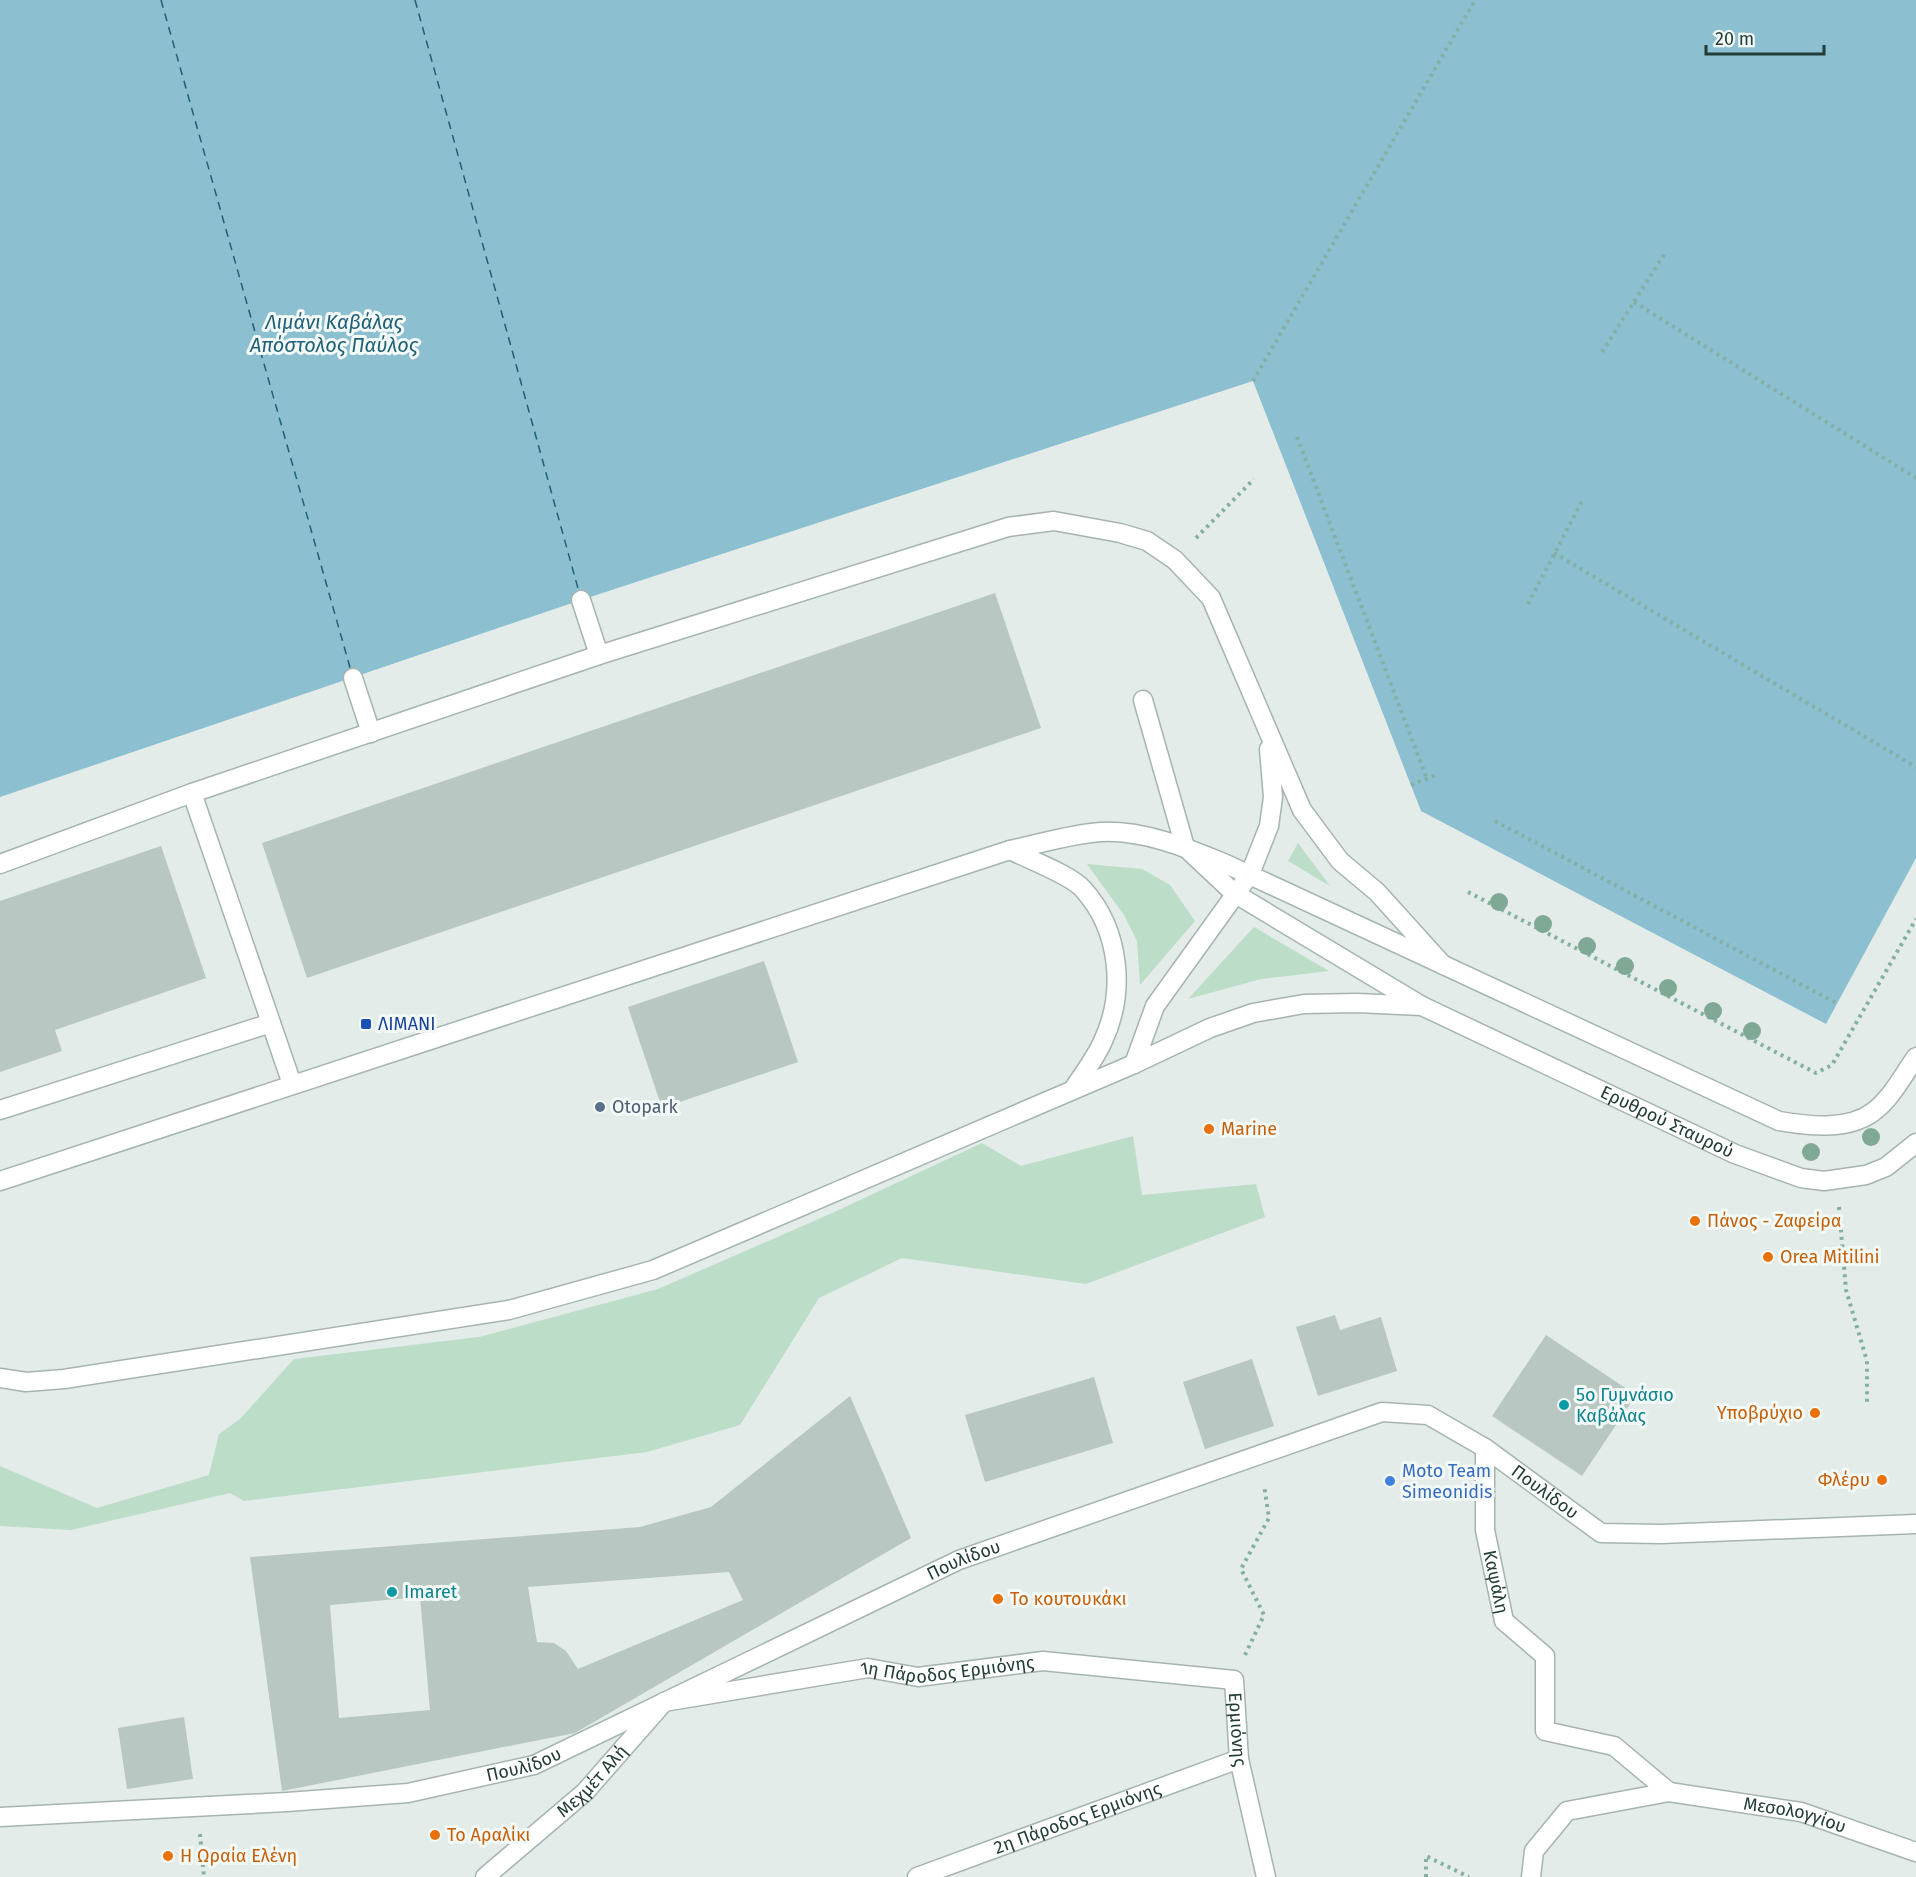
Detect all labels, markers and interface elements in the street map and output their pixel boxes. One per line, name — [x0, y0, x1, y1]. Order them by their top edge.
scale bar — [1706, 18, 1824, 56]
text: 20 m — [1715, 28, 1754, 50]
water label: Λιμάνι Καβάλας Απόστολος Παύλος — [249, 310, 419, 357]
place label: ΛΙΜΑΝΙ — [378, 1013, 436, 1035]
marker: ΛΙΜΑΝΙ — [359, 1017, 373, 1031]
street label: Ερυθρού Σταυρού — [1597, 1081, 1737, 1163]
place label: Otopark — [612, 1096, 678, 1118]
marker: Otopark — [593, 1100, 607, 1114]
place label: Marine — [1221, 1118, 1277, 1140]
marker: Marine — [1202, 1122, 1216, 1136]
place label: Πάνος - Ζαφείρα — [1707, 1210, 1841, 1232]
marker: Πάνος - Ζαφείρα — [1688, 1214, 1702, 1228]
place label: Orea Mitilini — [1780, 1246, 1880, 1268]
marker: Orea Mitilini — [1761, 1250, 1775, 1264]
place label: 5ο Γυμνάσιο Καβάλας — [1576, 1384, 1674, 1427]
marker: 5ο Γυμνάσιο Καβάλας — [1557, 1398, 1571, 1412]
place label: Υποβρύχιο — [1717, 1402, 1803, 1424]
marker: Υποβρύχιο — [1808, 1406, 1822, 1420]
place label: Moto Team Simeonidis — [1402, 1460, 1493, 1503]
street label: Πουλίδου — [1507, 1460, 1583, 1524]
place label: Φλέρυ — [1818, 1469, 1870, 1491]
marker: Φλέρυ — [1875, 1473, 1889, 1487]
marker: Moto Team Simeonidis — [1383, 1474, 1397, 1488]
street label: Πουλίδου — [923, 1535, 1003, 1585]
street label: Καψάλη — [1478, 1548, 1513, 1616]
place label: Imaret — [404, 1581, 458, 1603]
marker: Imaret — [385, 1585, 399, 1599]
place label: Το κουτουκάκι — [1010, 1588, 1126, 1610]
marker: Το κουτουκάκι — [991, 1592, 1005, 1606]
street label: 1η Πάροδος Ερμιόνης — [859, 1651, 1036, 1688]
street label: Ερμιόνης — [1224, 1692, 1251, 1769]
street label: Μεχμέτ Αλή — [552, 1740, 632, 1822]
street label: Πουλίδου — [484, 1742, 565, 1786]
street label: 2η Πάροδος Ερμιόνης — [991, 1777, 1165, 1859]
street label: Μεσολογγίου — [1742, 1792, 1849, 1838]
place label: Το Αραλίκι — [447, 1824, 530, 1846]
marker: Το Αραλίκι — [428, 1828, 442, 1842]
place label: Η Ωραία Ελένη — [180, 1845, 297, 1867]
marker: Η Ωραία Ελένη — [161, 1849, 175, 1863]

